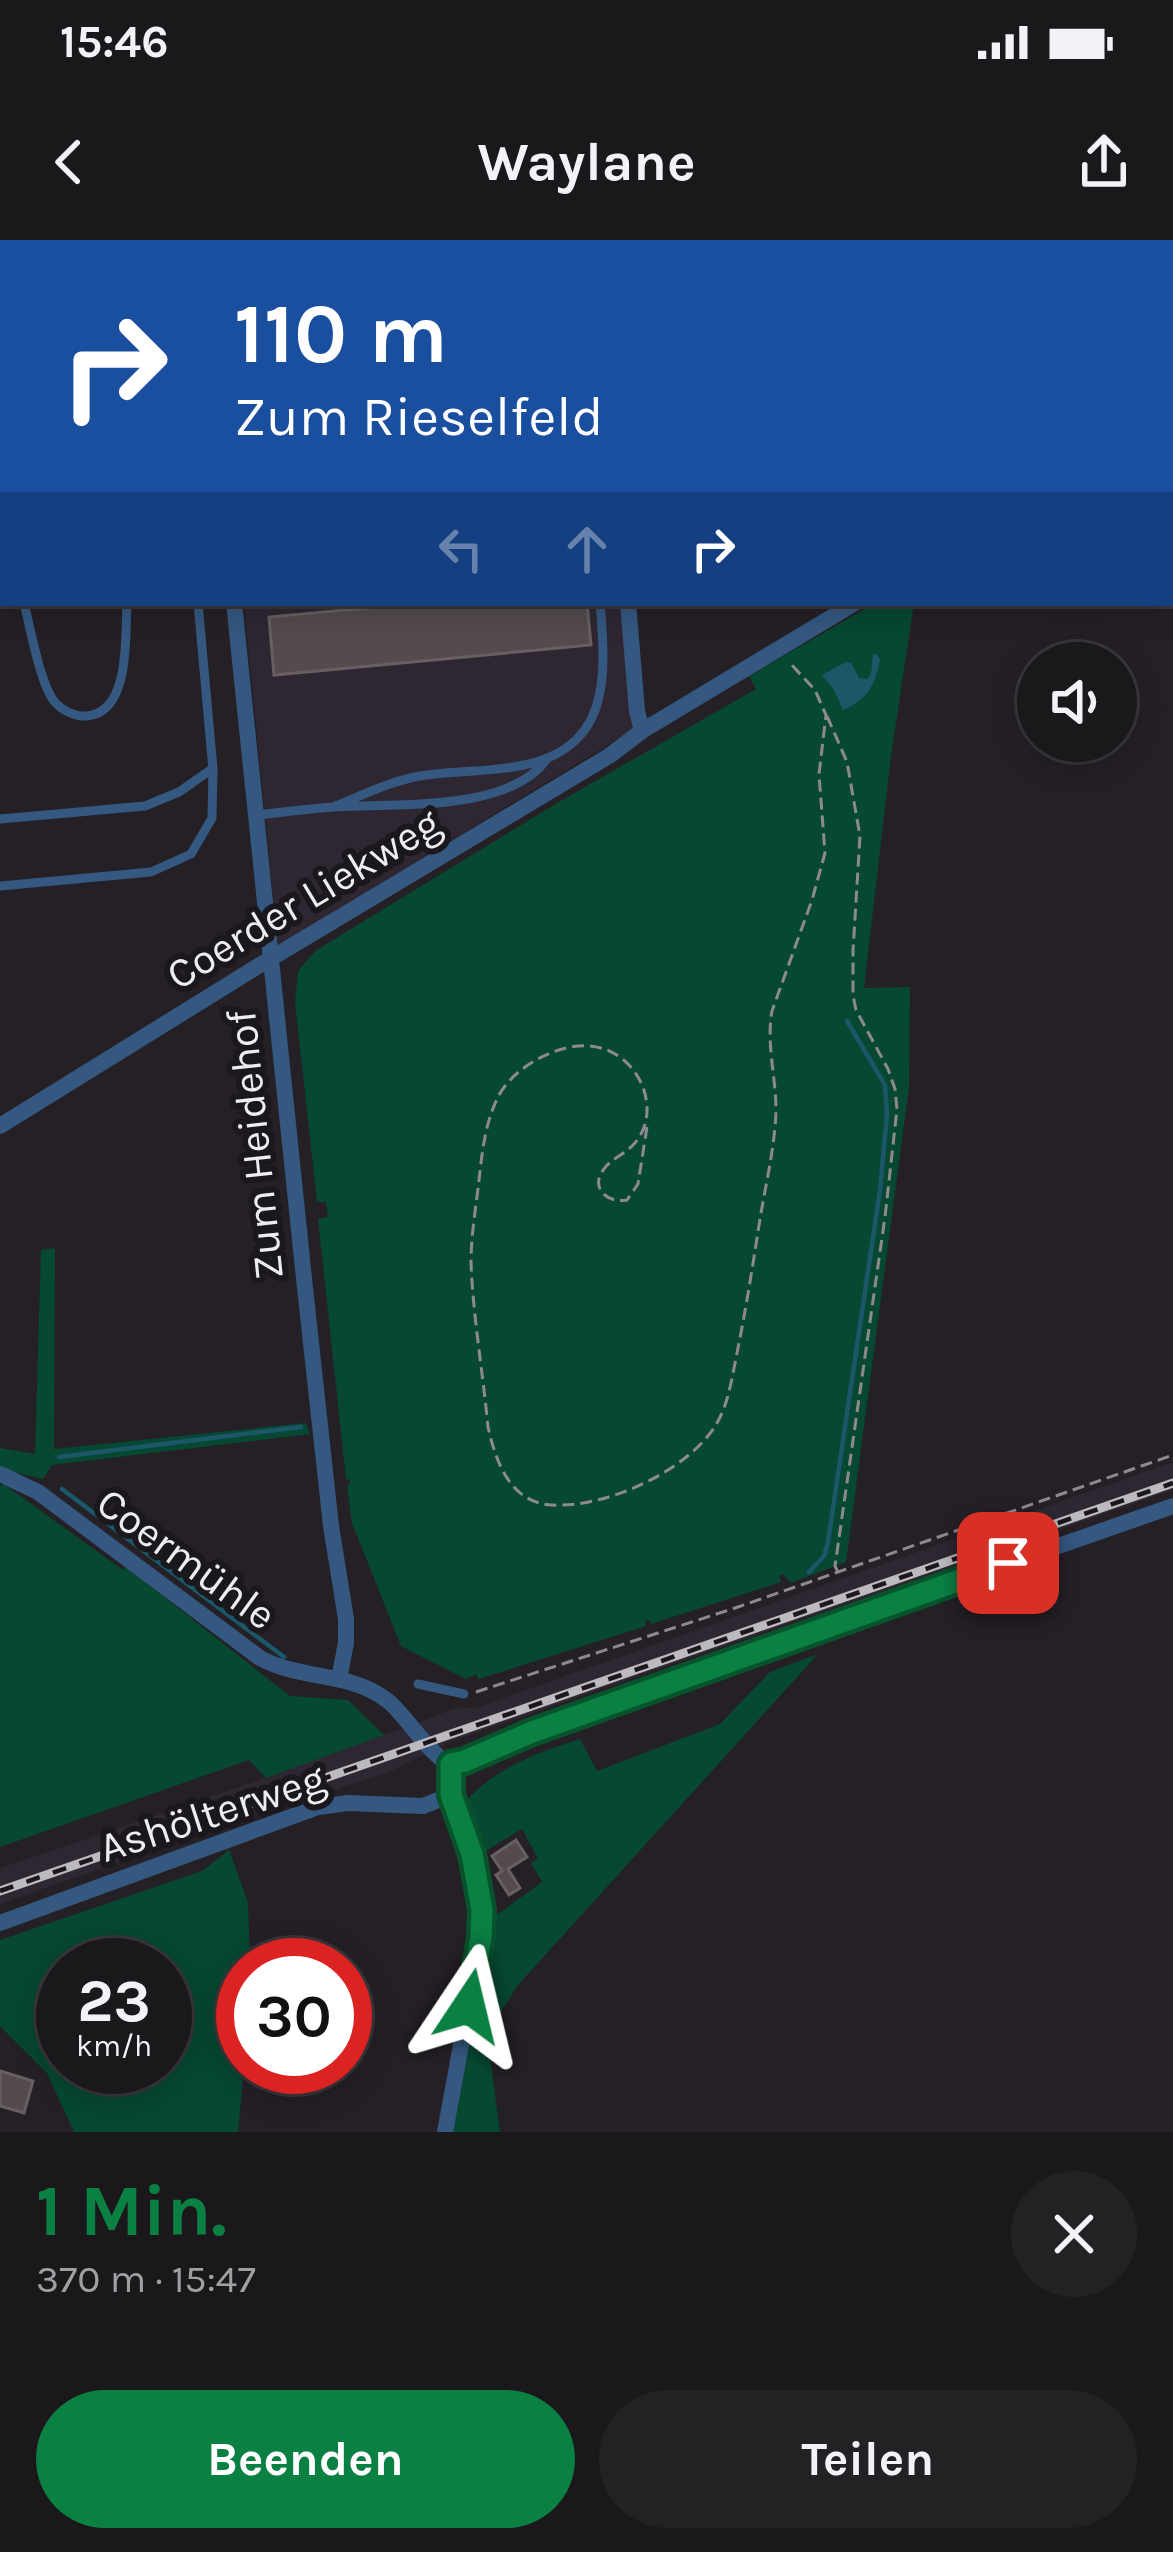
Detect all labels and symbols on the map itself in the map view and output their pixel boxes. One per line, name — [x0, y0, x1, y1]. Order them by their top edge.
street label: Coerder Liekweg — [158, 797, 450, 1000]
street label: Zum Heidehof — [216, 1007, 294, 1282]
street label: Coermühle — [87, 1477, 286, 1640]
pin — [957, 1512, 1059, 1614]
street label: Ashölterweg — [93, 1753, 332, 1873]
speed limit sign: 30 — [216, 1938, 372, 2094]
position arrow — [406, 1943, 532, 2069]

